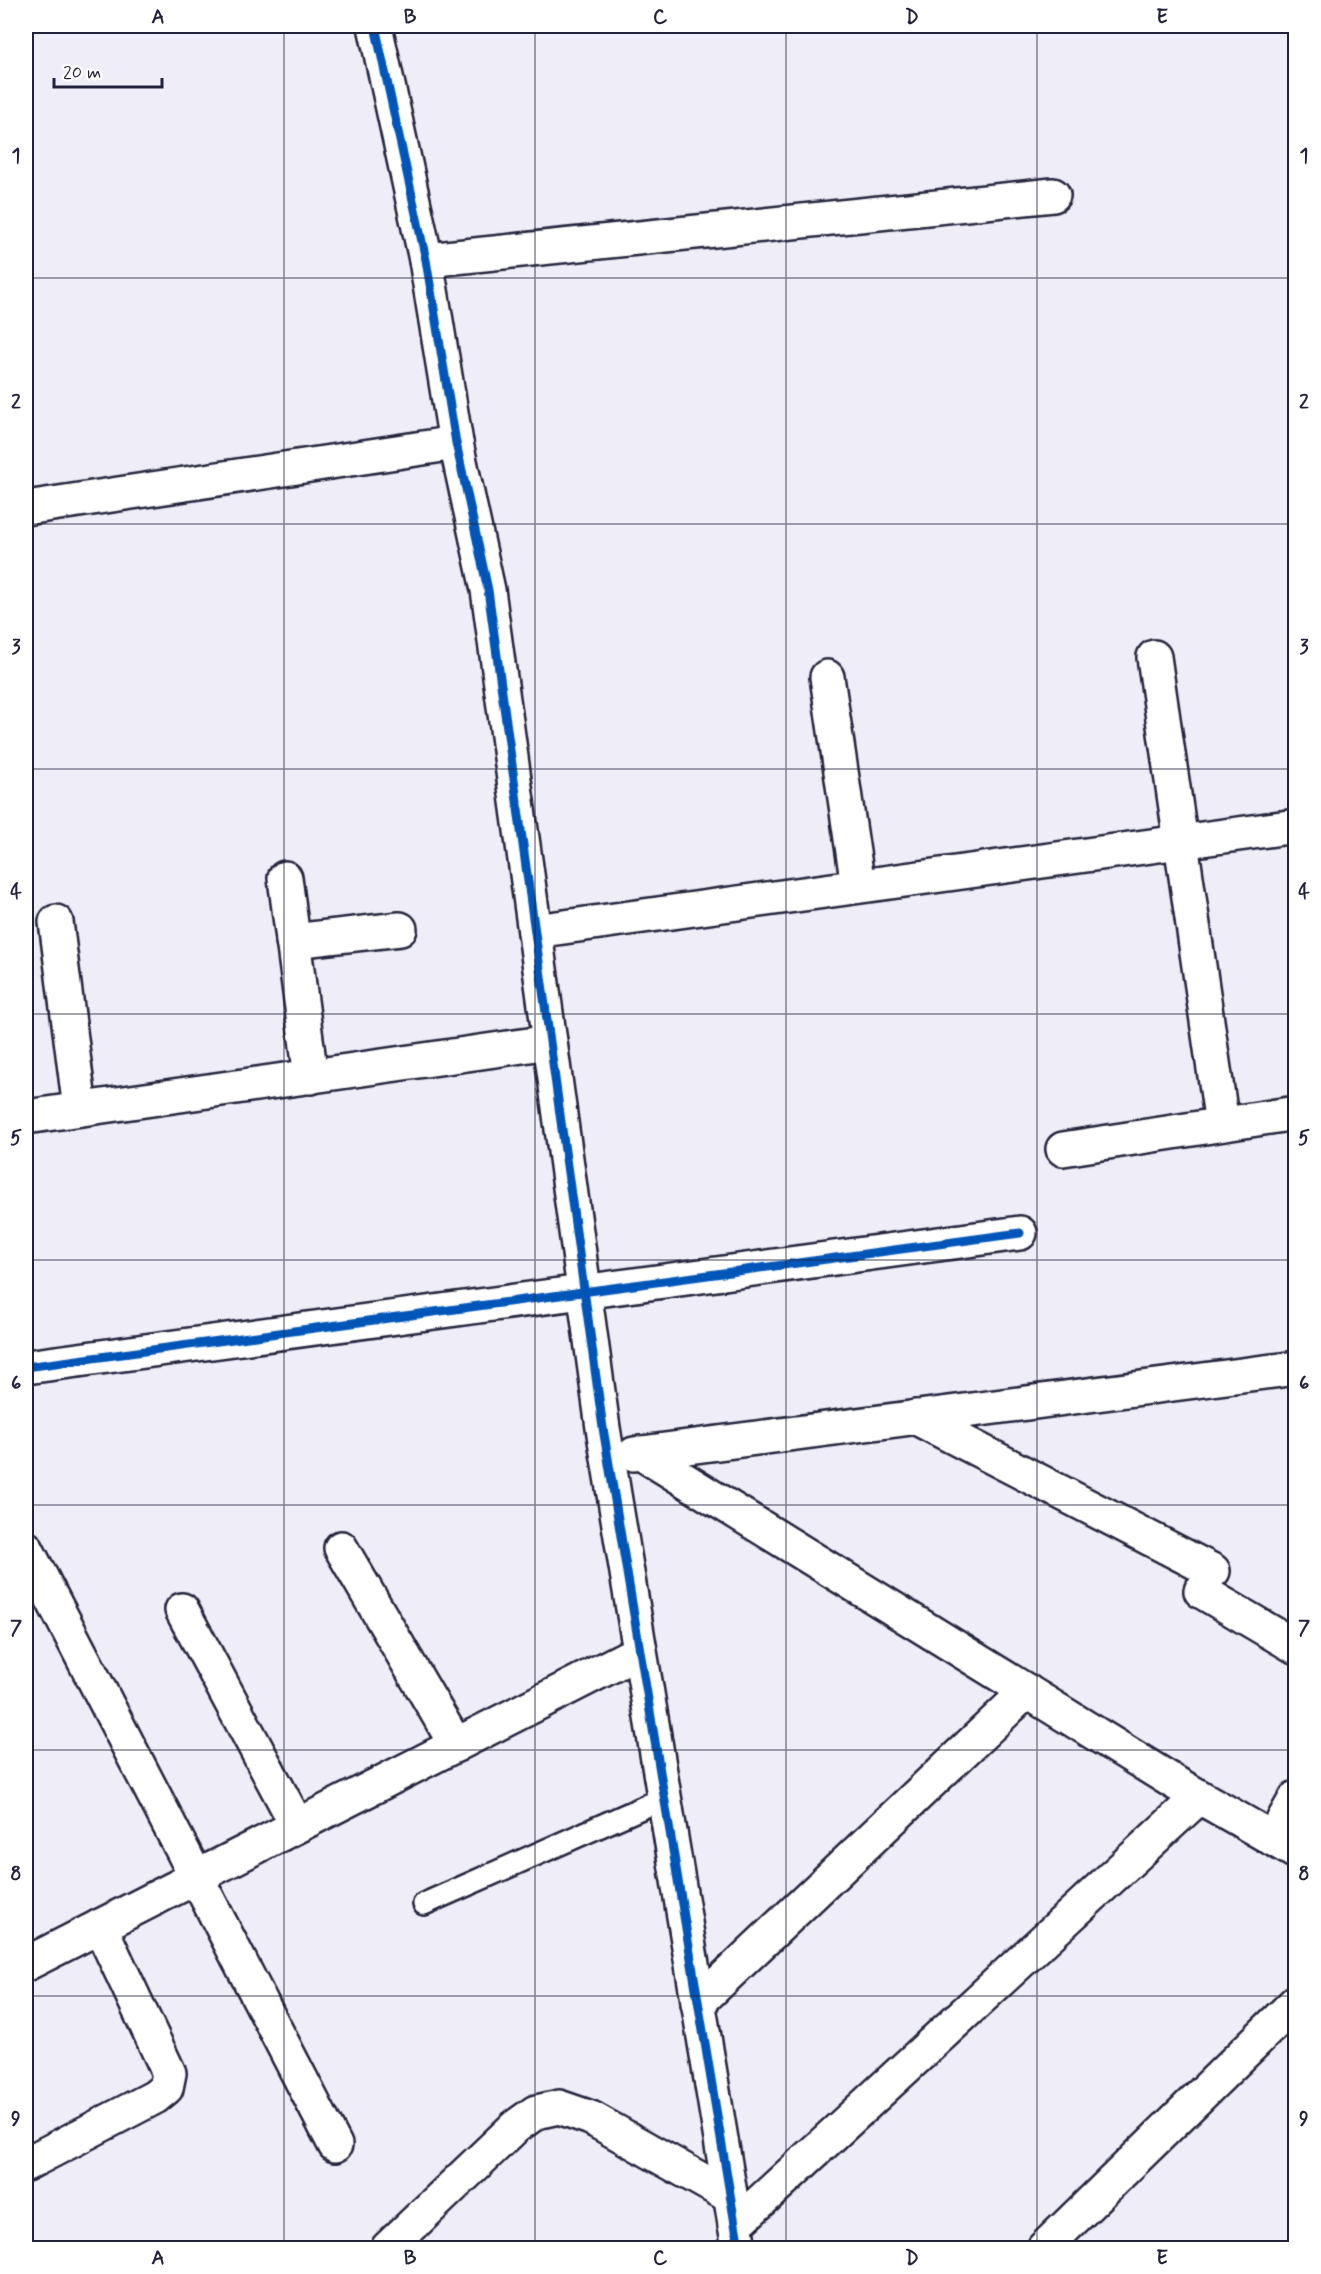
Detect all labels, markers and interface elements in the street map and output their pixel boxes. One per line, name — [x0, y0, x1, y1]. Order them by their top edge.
text: A — [151, 4, 165, 31]
text: B — [404, 4, 417, 31]
text: C — [653, 4, 668, 31]
text: D — [905, 4, 919, 31]
text: E — [1156, 4, 1168, 31]
scale bar — [54, 51, 162, 89]
text: 20 m — [63, 61, 101, 85]
text: 1 — [12, 143, 20, 170]
text: 1 — [1300, 143, 1308, 170]
text: 2 — [11, 389, 21, 416]
text: 2 — [1299, 389, 1309, 416]
text: 3 — [11, 634, 21, 661]
text: 3 — [1299, 634, 1309, 661]
text: 4 — [10, 879, 22, 906]
text: 4 — [1298, 879, 1310, 906]
text: 5 — [10, 1125, 22, 1152]
text: 5 — [1298, 1125, 1310, 1152]
text: 6 — [11, 1370, 21, 1397]
text: 6 — [1299, 1370, 1309, 1397]
text: 7 — [10, 1615, 22, 1642]
text: 7 — [1298, 1615, 1310, 1642]
text: 8 — [10, 1861, 22, 1888]
text: 8 — [1298, 1861, 1310, 1888]
text: 9 — [11, 2106, 21, 2133]
text: 9 — [1299, 2106, 1309, 2133]
text: A — [151, 2245, 165, 2272]
text: B — [404, 2245, 417, 2272]
text: C — [653, 2245, 668, 2272]
text: D — [905, 2245, 919, 2272]
text: E — [1156, 2245, 1168, 2272]

